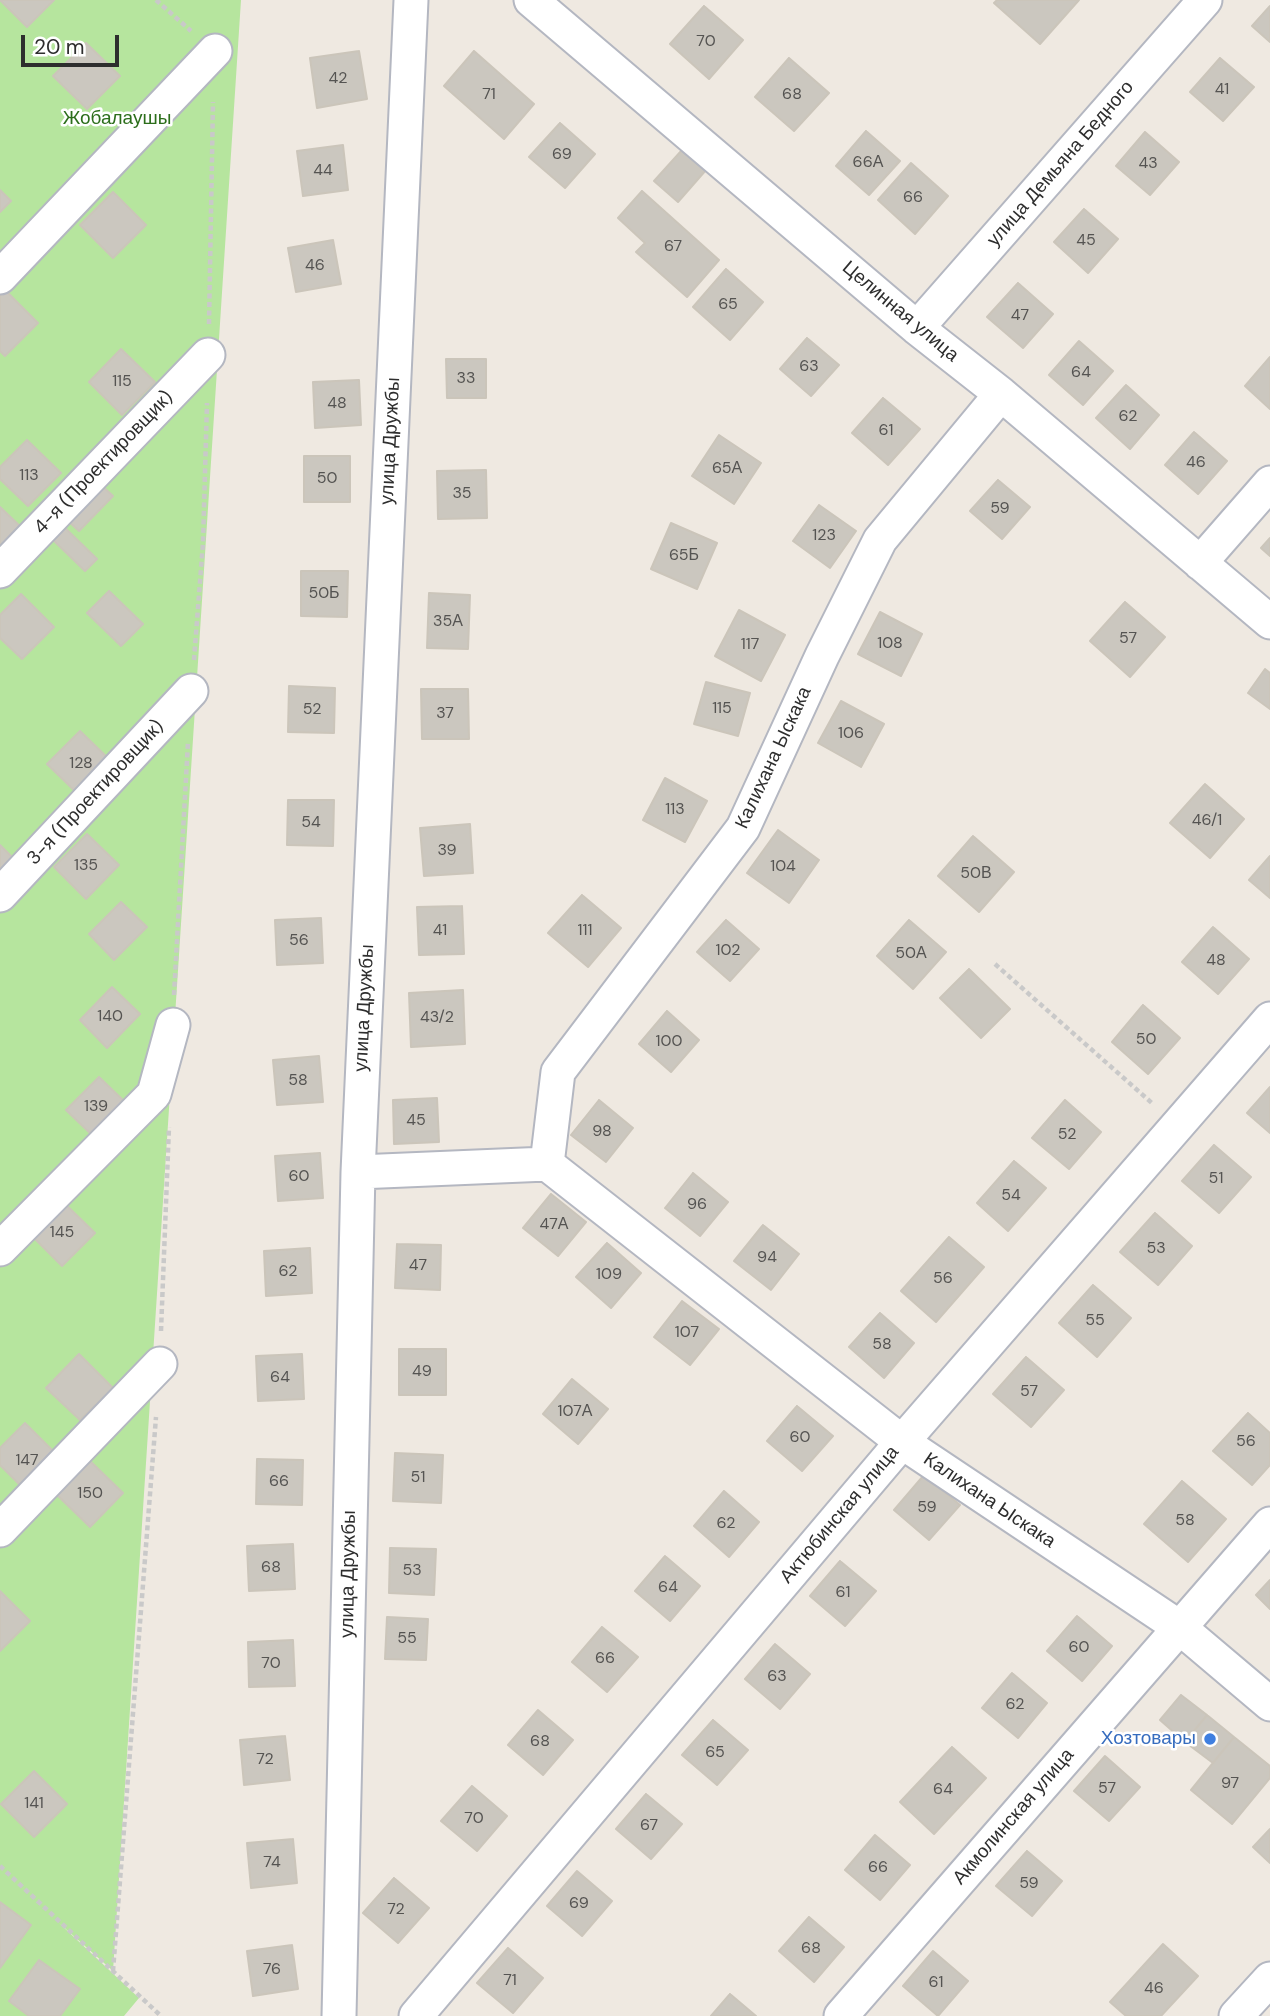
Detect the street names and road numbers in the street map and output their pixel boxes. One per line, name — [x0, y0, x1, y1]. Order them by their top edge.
street label: улица Демьяна Бедного — [983, 77, 1139, 251]
street label: Целинная улица — [837, 257, 963, 367]
street label: улица Дружбы — [376, 377, 406, 505]
street label: 4-я (Проектировщик) — [30, 387, 178, 539]
street label: Калихана Ыскака — [731, 683, 817, 833]
street label: 3-я (Проектировщик) — [23, 716, 169, 870]
street label: улица Дружбы — [350, 944, 380, 1072]
street label: Актюбинская улица — [776, 1442, 904, 1588]
street label: Калихана Ыскака — [919, 1448, 1059, 1554]
street label: улица Дружбы — [336, 1510, 362, 1638]
street label: Акмолинская улица — [949, 1744, 1079, 1890]

